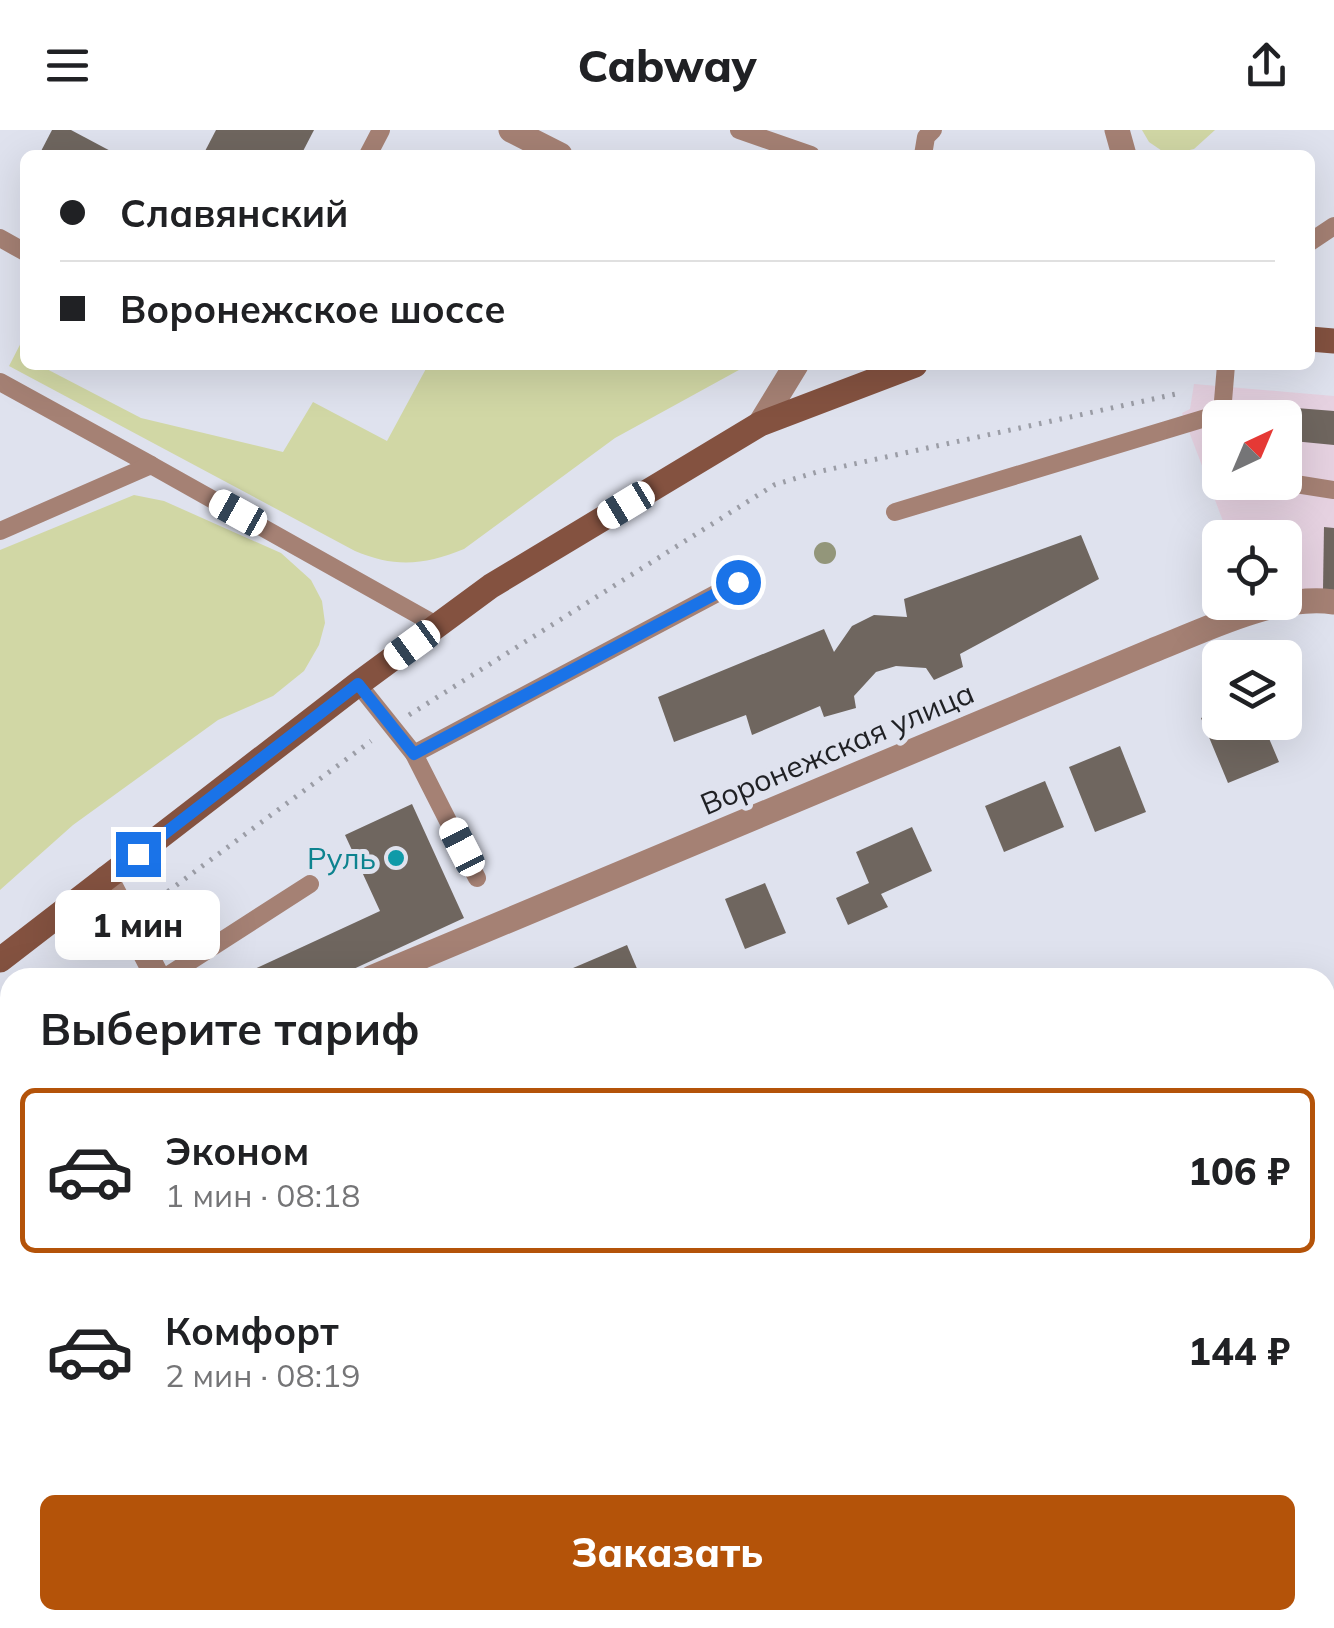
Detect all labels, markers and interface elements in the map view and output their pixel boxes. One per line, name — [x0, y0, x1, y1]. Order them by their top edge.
text: Cabway — [578, 37, 756, 93]
icon: menu — [40, 38, 95, 93]
icon: share — [1239, 38, 1294, 93]
text: Славянский — [120, 189, 349, 237]
text: Воронежское шоссе — [120, 285, 506, 333]
north arrow — [1202, 400, 1302, 500]
map controls — [1202, 400, 1302, 740]
car — [593, 477, 659, 533]
car — [204, 485, 272, 541]
button: locate — [1202, 520, 1302, 620]
route start — [716, 560, 761, 605]
car — [379, 615, 445, 675]
button: layers — [1202, 640, 1302, 740]
street label: Воронежская улица — [694, 673, 980, 823]
car — [435, 813, 489, 881]
route end — [116, 832, 161, 877]
place label: Руль — [307, 839, 376, 877]
marker: Руль — [385, 847, 407, 869]
callout: 1 мин — [56, 889, 220, 959]
text: 1 мин — [92, 905, 183, 945]
text: Выберите тариф — [40, 1000, 420, 1056]
icon: car — [45, 1126, 135, 1216]
text: Эконом — [165, 1127, 309, 1175]
text: 106 ₽ — [1188, 1147, 1290, 1195]
text: 1 мин · 08:18 — [165, 1175, 360, 1215]
icon: car — [45, 1306, 135, 1396]
text: Комфорт — [165, 1307, 339, 1355]
text: 144 ₽ — [1188, 1327, 1290, 1375]
text: 2 мин · 08:19 — [165, 1355, 360, 1395]
button: Заказать — [40, 1495, 1295, 1610]

